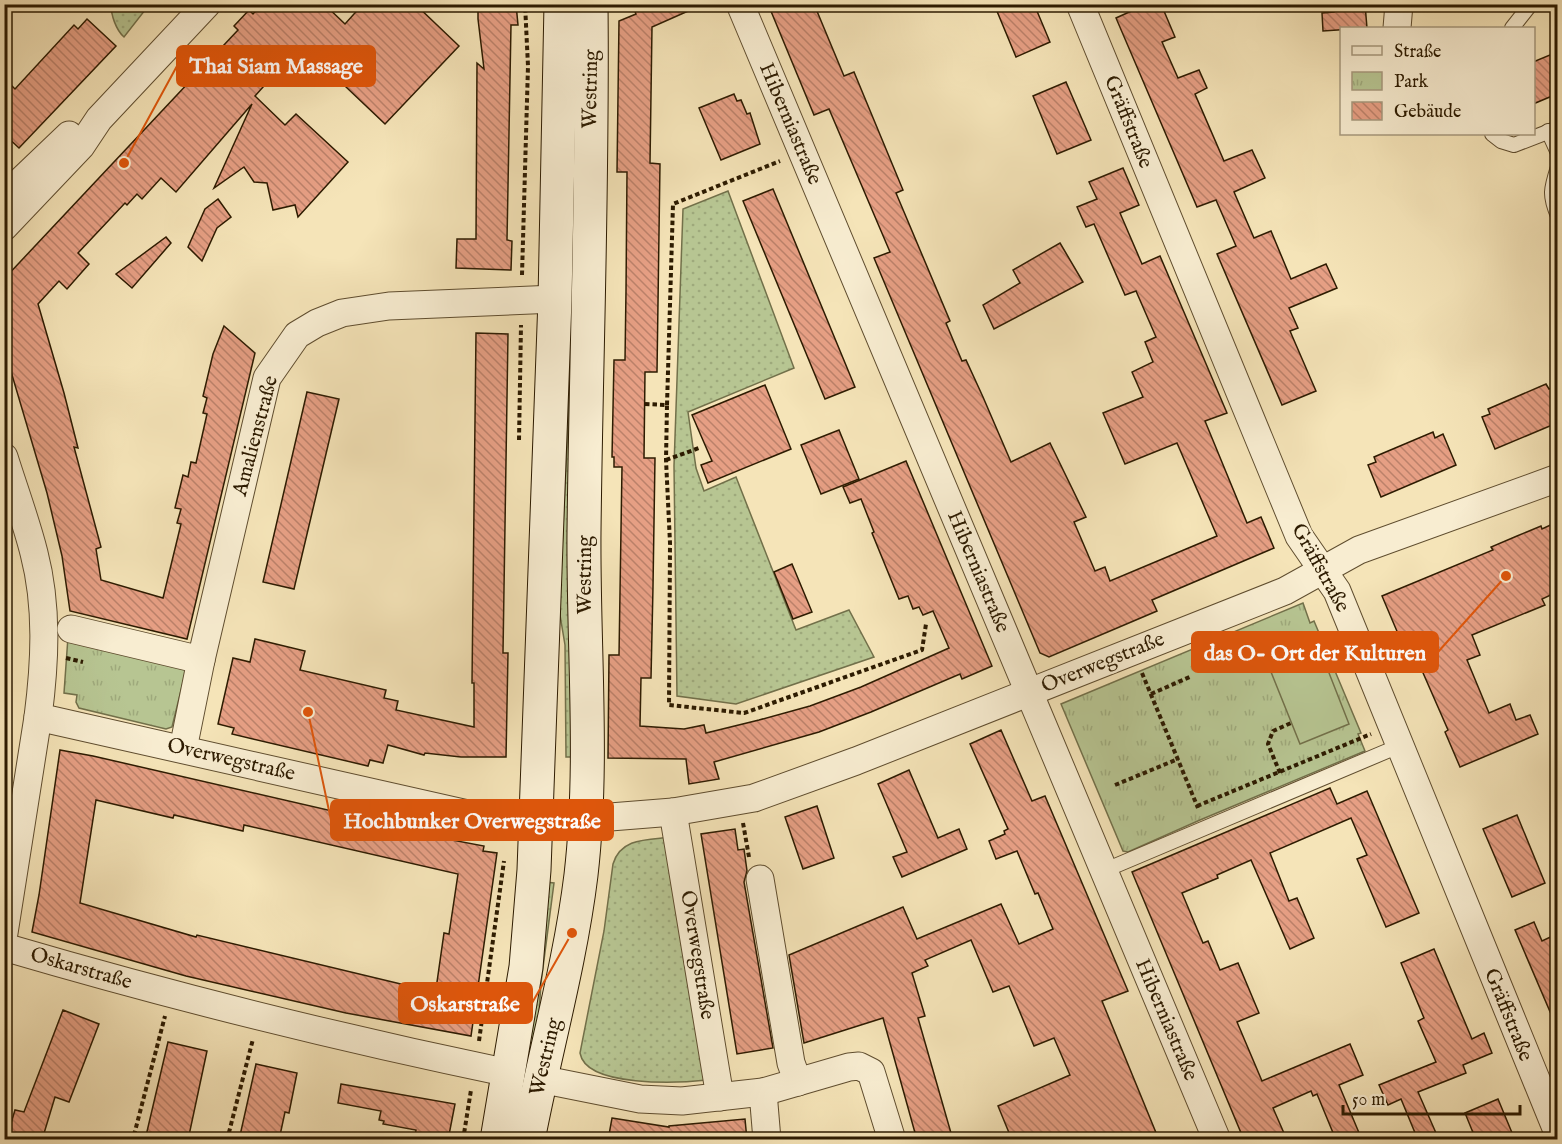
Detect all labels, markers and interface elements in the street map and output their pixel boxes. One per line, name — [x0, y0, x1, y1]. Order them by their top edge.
legend — [1340, 27, 1535, 135]
text: Straße — [1394, 41, 1441, 64]
callout: Thai Siam Massage — [177, 46, 375, 86]
street label: Westring — [577, 49, 605, 129]
text: Thai Siam Massage — [188, 53, 363, 81]
street label: Hiberniastraße — [752, 59, 828, 189]
text: Park — [1394, 71, 1429, 94]
street label: Gräffstraße — [1097, 72, 1159, 173]
text: Gebäude — [1394, 101, 1461, 124]
street label: Amalienstraße — [227, 373, 285, 500]
street label: Hiberniastraße — [940, 507, 1016, 637]
street label: Gräffstraße — [1284, 519, 1356, 618]
street label: Westring — [572, 535, 599, 615]
street label: Overwegstraße — [1037, 626, 1169, 700]
callout: das O- Ort der Kulturen — [1192, 632, 1438, 672]
text: das O- Ort der Kulturen — [1204, 640, 1427, 668]
street label: Overwegstraße — [164, 732, 298, 788]
callout: Hochbunker Overwegstraße — [331, 800, 613, 840]
text: Hochbunker Overwegstraße — [343, 808, 601, 836]
street label: Overwegstraße — [673, 888, 721, 1022]
street label: Oskarstraße — [27, 942, 135, 996]
street label: Hiberniastraße — [1128, 955, 1204, 1085]
street label: Gräffstraße — [1477, 965, 1539, 1066]
callout: Oskarstraße — [399, 983, 532, 1023]
text: Oskarstraße — [410, 991, 520, 1019]
street label: Westring — [524, 1015, 568, 1099]
scale bar — [1343, 1078, 1520, 1116]
text: 50 m — [1352, 1089, 1385, 1112]

